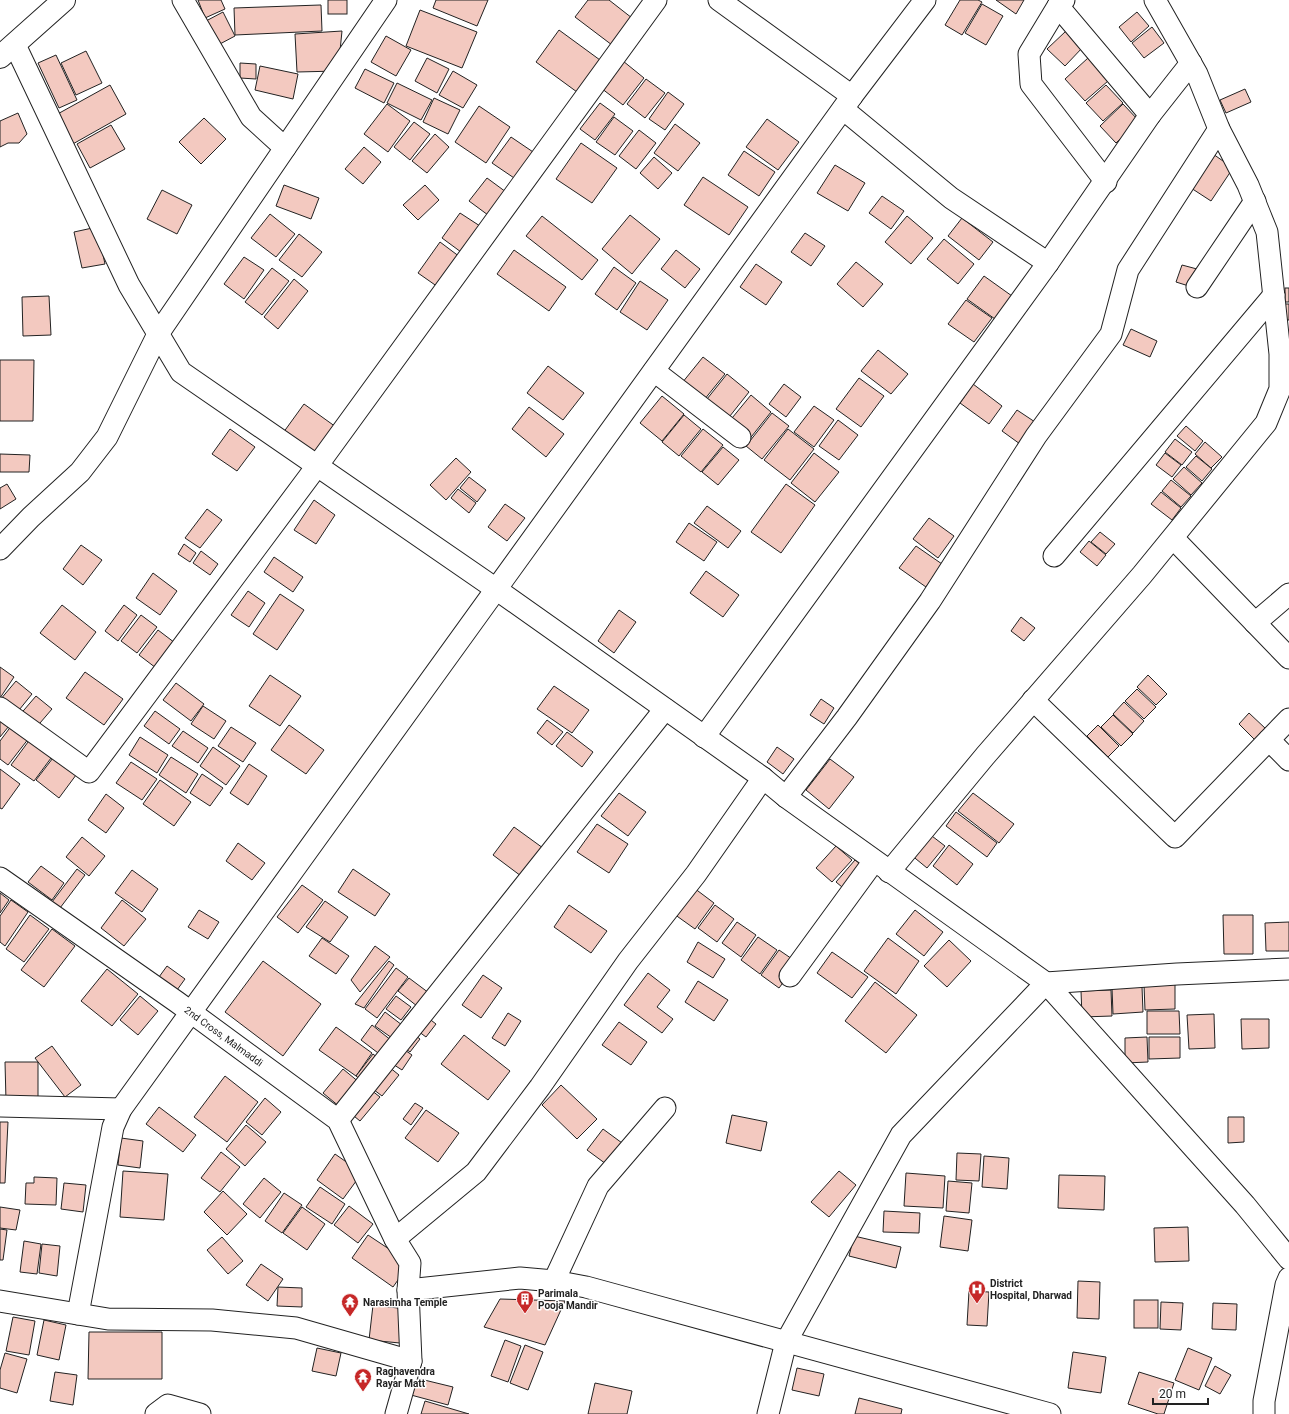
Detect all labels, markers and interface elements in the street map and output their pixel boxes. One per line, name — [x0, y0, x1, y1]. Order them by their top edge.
street label: 2nd Cross, Malmaddi — [182, 1004, 265, 1068]
place label: District Hospital, Dharwad — [990, 1278, 1072, 1302]
hospital icon: District Hospital, Dharwad — [967, 1279, 987, 1304]
place label: Parimala Pooja Mandir — [538, 1288, 598, 1311]
building icon: Parimala Pooja Mandir — [515, 1289, 535, 1314]
temple icon: Narasimha Temple — [340, 1292, 360, 1317]
place label: Narasimha Temple — [363, 1297, 448, 1308]
place label: Raghavendra Rayar Matt — [376, 1366, 435, 1389]
temple icon: Raghavendra Rayar Matt — [353, 1367, 373, 1392]
scale bar — [1153, 1380, 1208, 1406]
text: 20 m — [1159, 1387, 1186, 1401]

